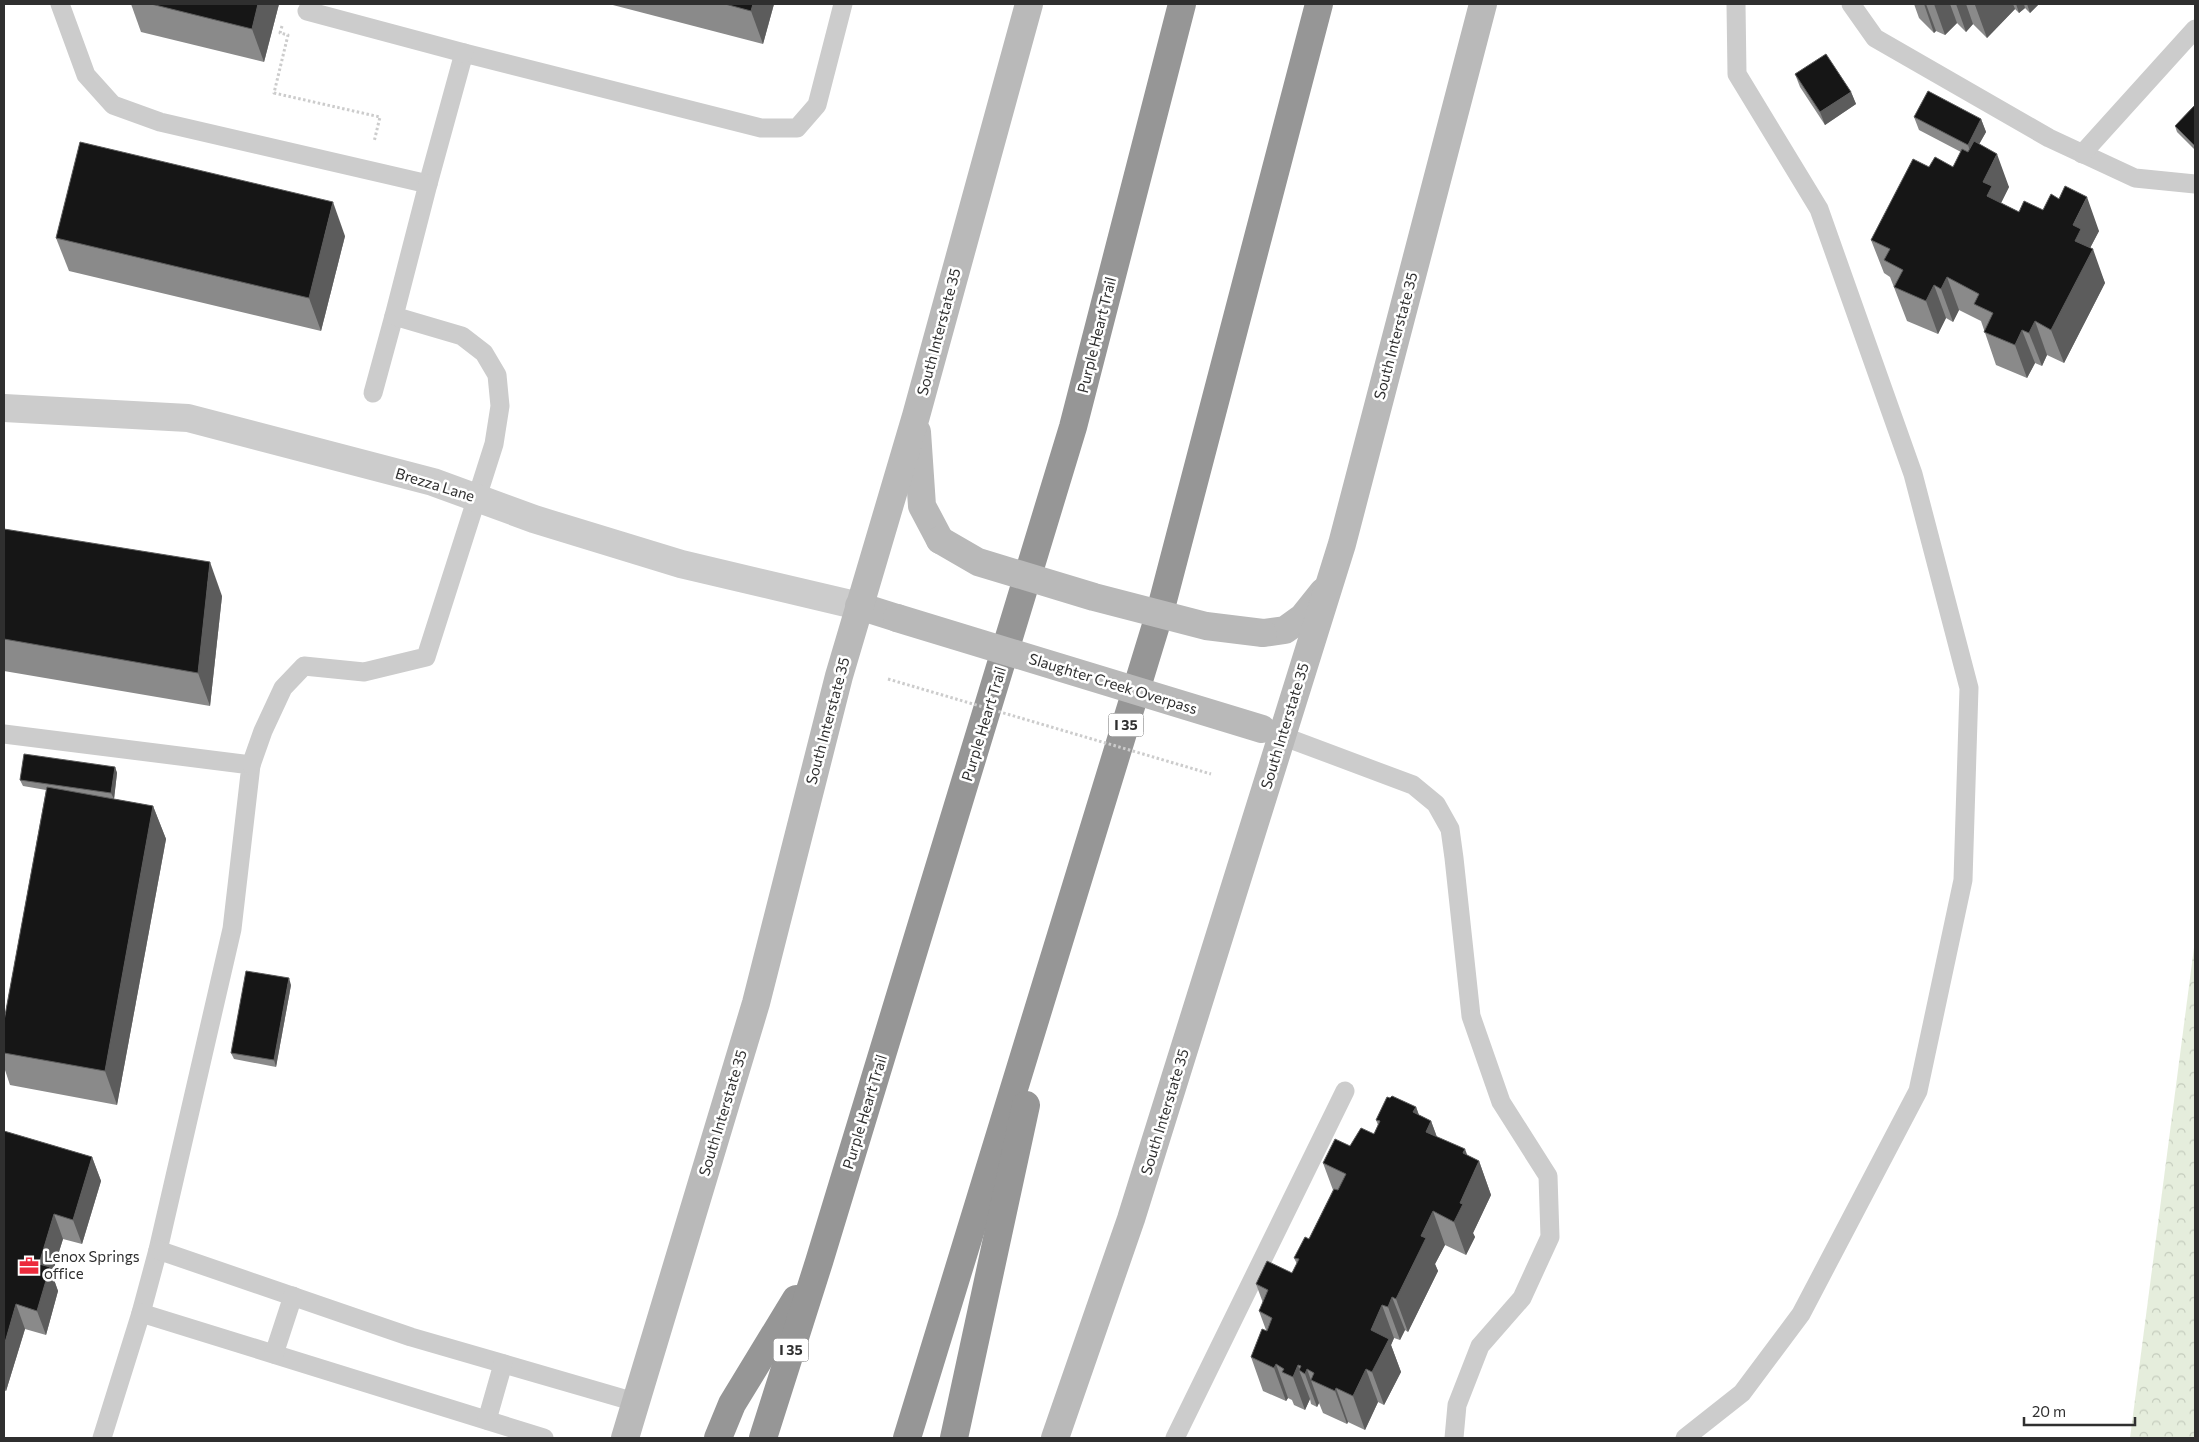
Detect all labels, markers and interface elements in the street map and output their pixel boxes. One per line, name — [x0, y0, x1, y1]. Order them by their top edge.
street label: South Interstate 35 — [912, 266, 964, 397]
street label: South Interstate 35 — [1369, 270, 1421, 401]
street label: Purple Heart Trail — [1073, 275, 1119, 395]
street label: Brezza Lane — [393, 463, 477, 505]
street label: Slaughter Creek Overpass — [1027, 649, 1200, 717]
street label: South Interstate 35 — [801, 655, 853, 786]
street label: South Interstate 35 — [1256, 660, 1312, 791]
street label: Purple Heart Trail — [957, 664, 1009, 783]
road number: I 35 — [1108, 714, 1144, 736]
street label: South Interstate 35 — [1136, 1046, 1192, 1177]
street label: South Interstate 35 — [694, 1047, 750, 1178]
street label: Purple Heart Trail — [838, 1052, 890, 1171]
place label: Lenox Springs office — [44, 1247, 140, 1282]
office icon: Lenox Springs office — [18, 1255, 40, 1277]
road number: I 35 — [774, 1338, 808, 1362]
scale bar — [2024, 1394, 2135, 1426]
text: 20 m — [2032, 1402, 2066, 1420]

